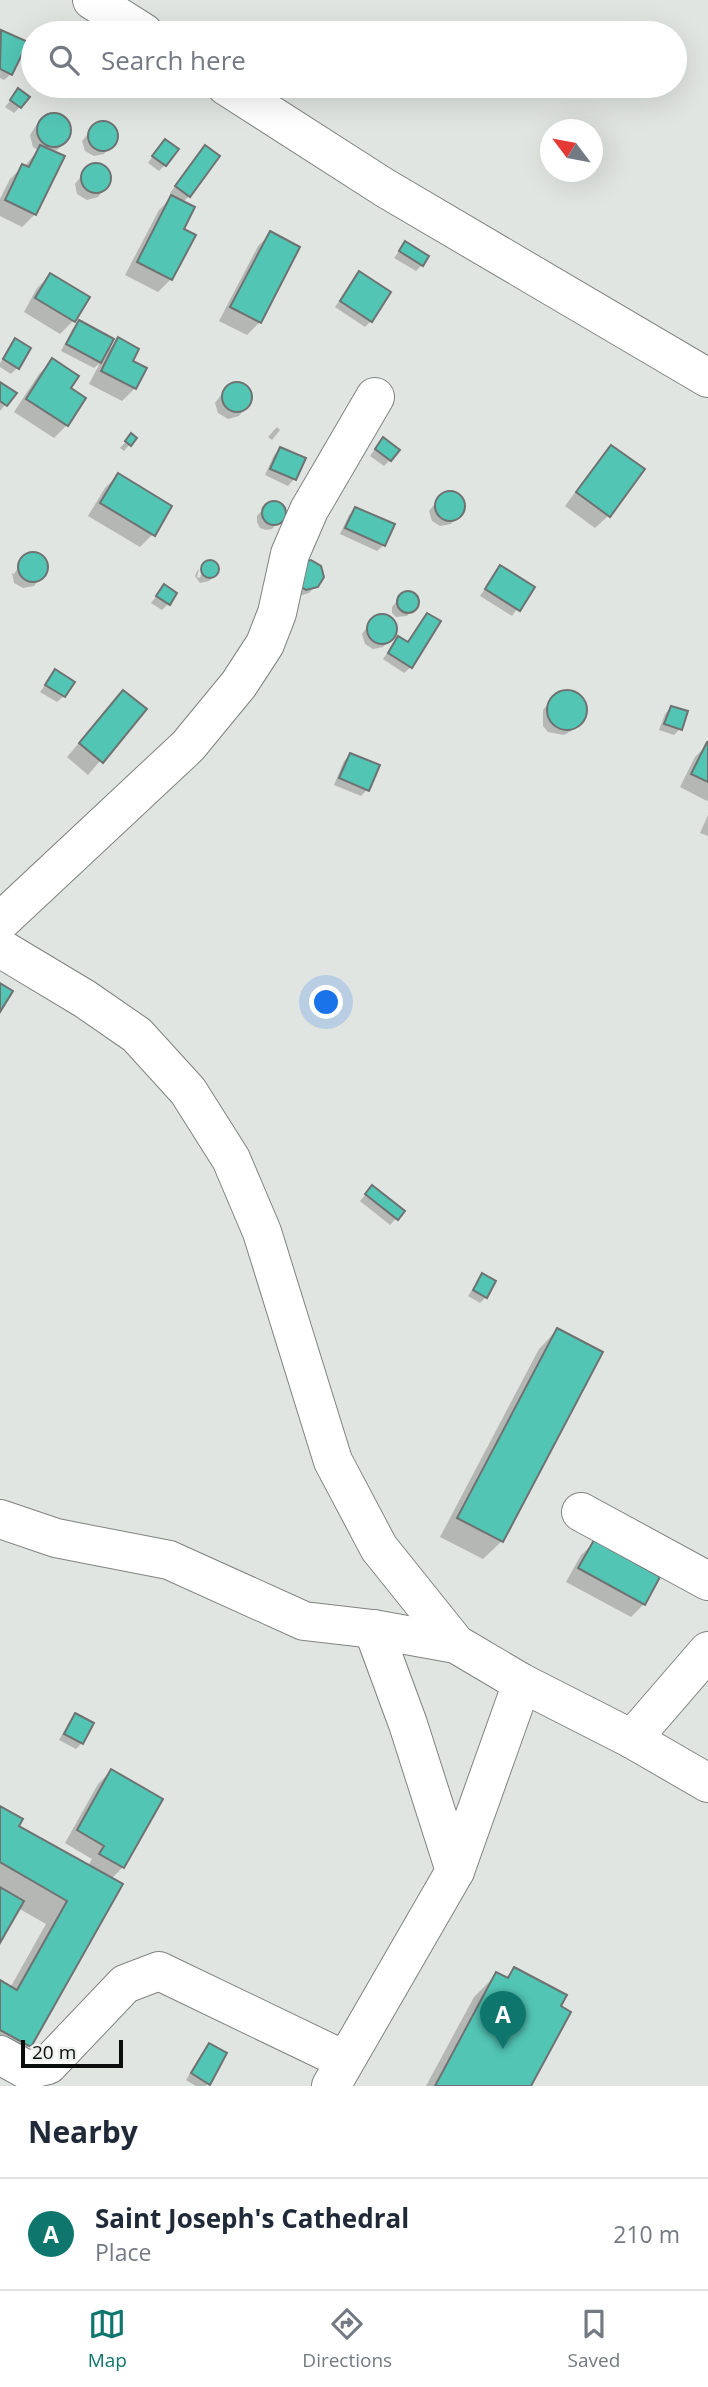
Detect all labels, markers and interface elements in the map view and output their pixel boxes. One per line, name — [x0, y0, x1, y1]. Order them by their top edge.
search box — [21, 21, 687, 98]
icon: search — [45, 41, 83, 79]
text: Search here — [101, 42, 246, 78]
north arrow — [540, 119, 603, 182]
your location — [309, 985, 343, 1019]
pin: A — [480, 1991, 526, 2049]
scale bar — [21, 2037, 122, 2069]
text: 20 m — [32, 2039, 76, 2065]
text: Nearby — [28, 2111, 138, 2152]
text: Saint Joseph's Cathedral — [95, 2200, 409, 2236]
text: A — [43, 2218, 59, 2250]
text: 210 m — [613, 2218, 680, 2250]
text: Place — [95, 2236, 151, 2268]
tab: Map — [88, 2305, 127, 2373]
tab: Directions — [302, 2305, 392, 2373]
tab: Saved — [568, 2305, 620, 2373]

